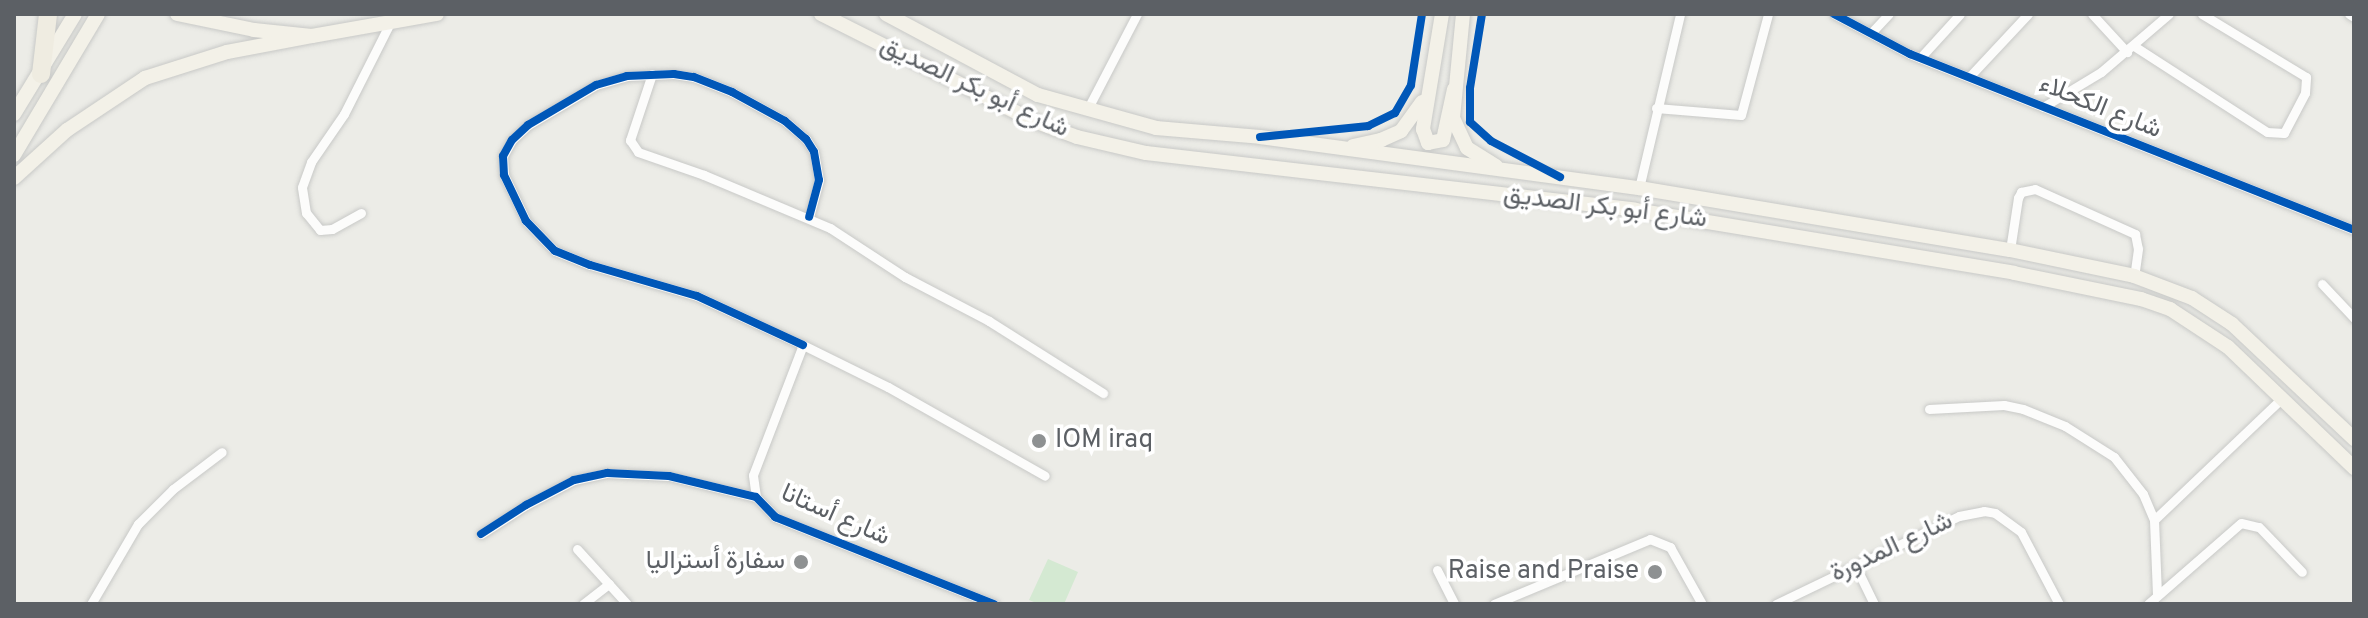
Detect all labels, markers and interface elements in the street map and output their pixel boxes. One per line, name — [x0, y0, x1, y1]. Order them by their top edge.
street label: شارع أبو بكر الصديق — [875, 31, 1073, 145]
street label: شارع الكحلاء — [2034, 69, 2166, 147]
street label: شارع أبو بكر الصديق — [1502, 180, 1708, 236]
place label: IOM iraq — [1055, 425, 1153, 457]
marker: IOM iraq — [1030, 432, 1048, 450]
street label: شارع أستانا — [776, 478, 894, 554]
street label: شارع المدورة — [1826, 506, 1958, 590]
place label: سفارة أستراليا — [646, 546, 785, 578]
marker: سفارة أستراليا — [792, 553, 810, 571]
place label: Raise and Praise — [1448, 556, 1639, 588]
marker: Raise and Praise — [1646, 563, 1664, 581]

